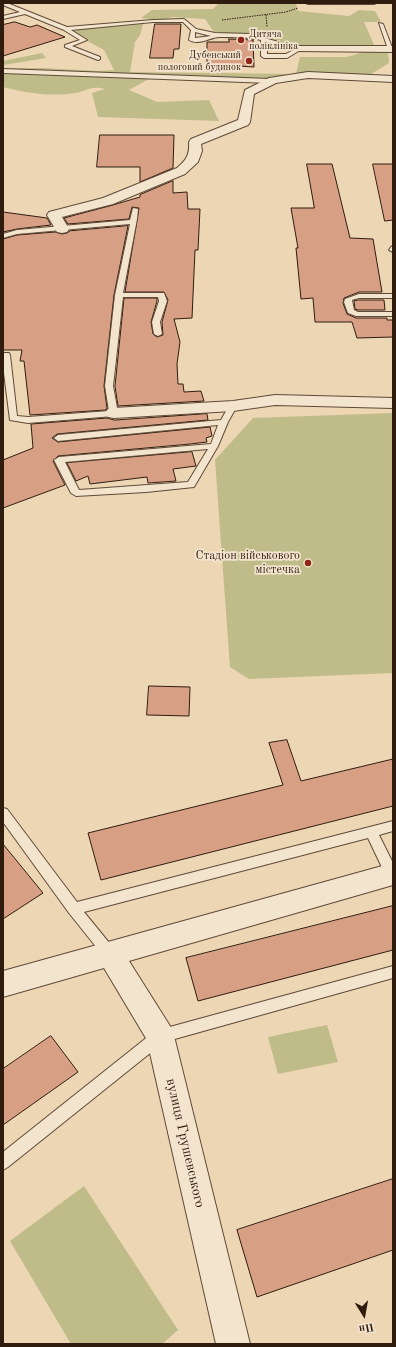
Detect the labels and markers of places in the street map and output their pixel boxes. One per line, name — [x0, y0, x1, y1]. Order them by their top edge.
place label: Дитяча поліклініка — [249, 28, 298, 52]
marker: Дитяча поліклініка — [236, 35, 246, 45]
place label: Дубенський пологовий будинок — [158, 49, 241, 72]
marker: Дубенський пологовий будинок — [244, 56, 254, 66]
place label: Стадіон військового містечка — [195, 549, 300, 577]
marker: Стадіон військового містечка — [303, 558, 313, 568]

